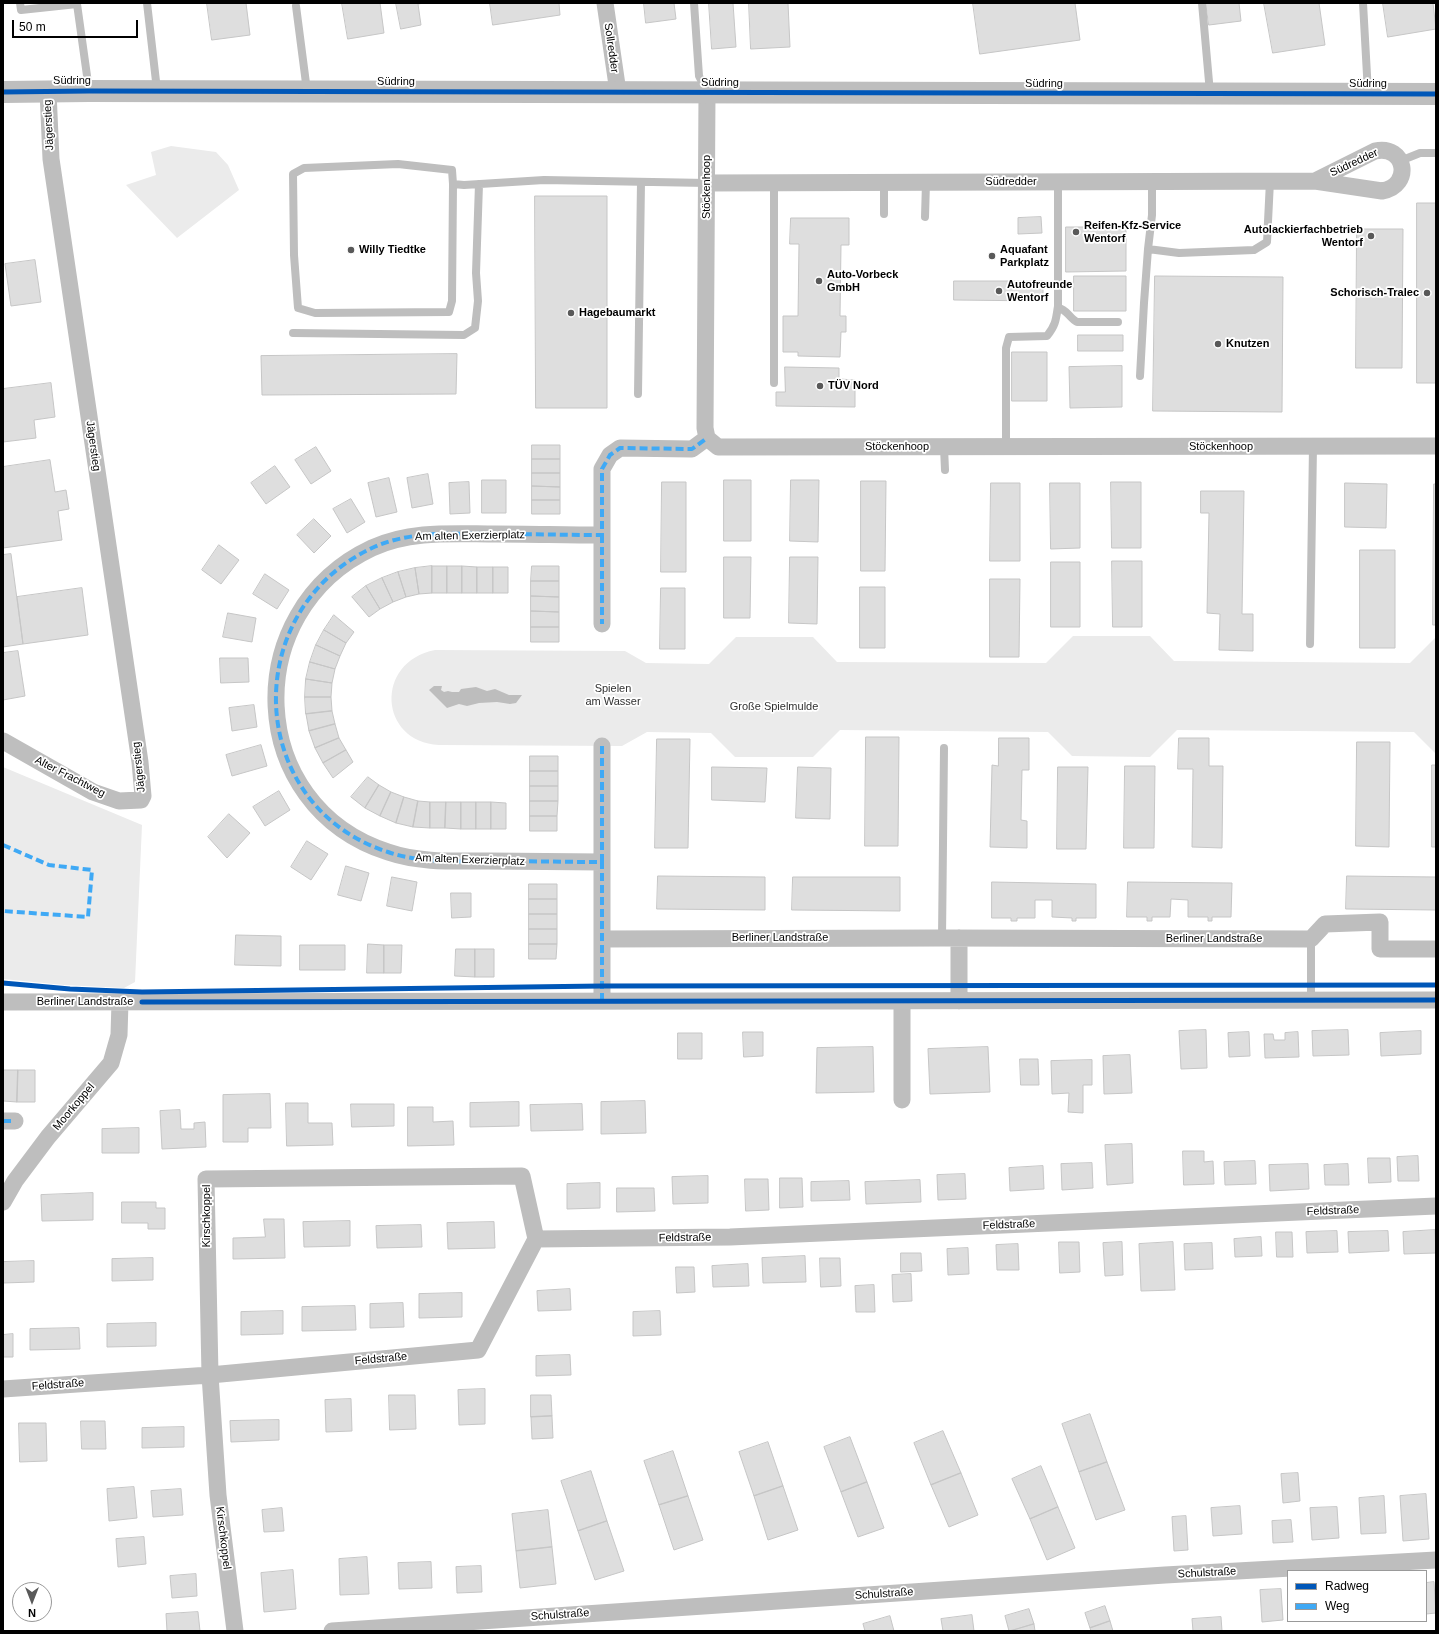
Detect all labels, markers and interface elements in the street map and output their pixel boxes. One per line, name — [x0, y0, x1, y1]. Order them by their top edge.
scale bar — [14, 12, 140, 38]
text: 50 m — [19, 20, 46, 34]
street label: Sollredder — [601, 22, 621, 74]
street label: Südring — [53, 74, 91, 88]
street label: Südring — [377, 75, 415, 89]
street label: Südring — [701, 76, 739, 90]
street label: Südring — [1025, 77, 1063, 91]
street label: Südring — [1349, 77, 1387, 91]
street label: Jägerstieg — [41, 99, 57, 151]
street label: Südredder — [1328, 146, 1380, 180]
street label: Stöckenhoop — [700, 155, 714, 219]
street label: Südredder — [985, 175, 1037, 189]
place label: Reifen-Kfz-Service Wentorf — [1084, 219, 1181, 245]
place label: Autolackierfachbetrieb Wentorf — [1244, 223, 1363, 249]
marker: Reifen-Kfz-Service Wentorf — [1071, 227, 1081, 237]
marker: Autolackierfachbetrieb Wentorf — [1366, 231, 1376, 241]
place label: Willy Tiedtke — [359, 243, 426, 257]
place label: Aquafant Parkplatz — [1000, 243, 1049, 269]
marker: Willy Tiedtke — [346, 245, 356, 255]
marker: Aquafant Parkplatz — [987, 251, 997, 261]
place label: Auto-Vorbeck GmbH — [827, 268, 898, 294]
marker: Auto-Vorbeck GmbH — [814, 276, 824, 286]
place label: Autofreunde Wentorf — [1007, 278, 1072, 304]
marker: Autofreunde Wentorf — [994, 286, 1004, 296]
place label: Schorisch-Tralec — [1330, 286, 1419, 300]
marker: Schorisch-Tralec — [1422, 288, 1432, 298]
place label: Hagebaumarkt — [579, 306, 655, 320]
marker: Hagebaumarkt — [566, 308, 576, 318]
place label: Knutzen — [1226, 337, 1269, 351]
marker: Knutzen — [1213, 339, 1223, 349]
place label: TÜV Nord — [828, 379, 879, 393]
marker: TÜV Nord — [815, 381, 825, 391]
street label: Jägerstieg — [83, 420, 103, 472]
street label: Stöckenhoop — [865, 440, 929, 454]
street label: Stöckenhoop — [1189, 440, 1253, 454]
street label: Am alten Exerzierplatz — [415, 528, 525, 544]
park label: Spielen am Wasser — [585, 682, 641, 708]
park label: Große Spielmulde — [730, 700, 818, 714]
street label: Jägerstieg — [130, 741, 148, 793]
street label: Alter Frachtweg — [33, 754, 107, 800]
street label: Am alten Exerzierplatz — [415, 851, 525, 869]
street label: Berliner Landstraße — [732, 931, 828, 945]
street label: Berliner Landstraße — [1166, 932, 1262, 946]
street label: Berliner Landstraße — [37, 995, 133, 1009]
street label: Moorkoppel — [50, 1081, 98, 1133]
street label: Kirschkoppel — [200, 1185, 214, 1247]
street label: Feldstraße — [1306, 1203, 1360, 1219]
street label: Feldstraße — [982, 1217, 1036, 1233]
street label: Feldstraße — [659, 1231, 711, 1245]
street label: Feldstraße — [354, 1350, 408, 1368]
street label: Feldstraße — [31, 1377, 85, 1393]
street label: Kirschkoppel — [213, 1506, 233, 1570]
street label: Schulstraße — [1177, 1565, 1237, 1581]
legend — [1287, 1570, 1427, 1622]
text: Radweg — [1325, 1579, 1369, 1593]
north arrow — [12, 1582, 52, 1622]
street label: Schulstraße — [854, 1585, 914, 1603]
text: Weg — [1325, 1599, 1349, 1613]
street label: Schulstraße — [530, 1606, 590, 1624]
text: N — [28, 1607, 36, 1619]

